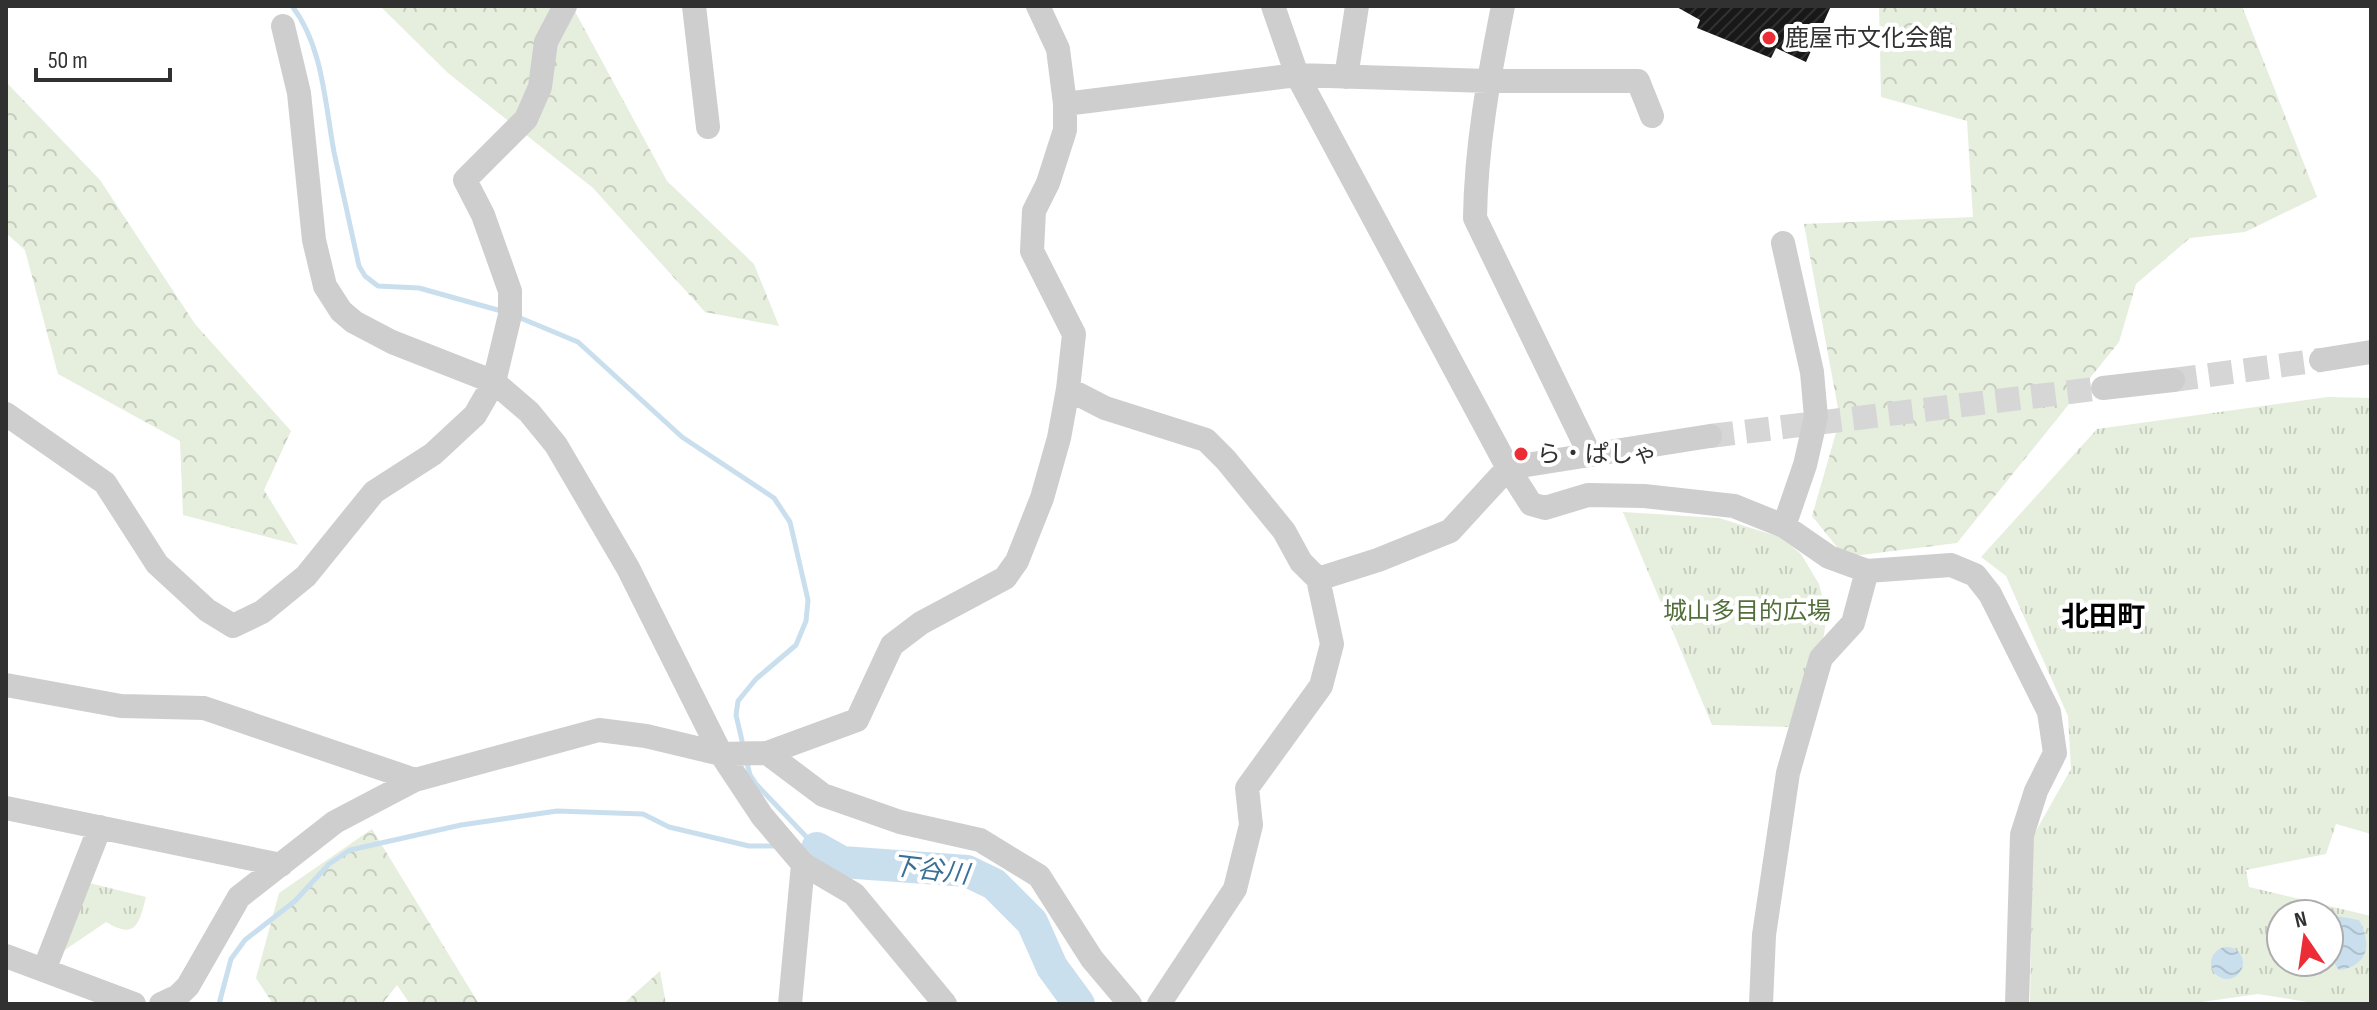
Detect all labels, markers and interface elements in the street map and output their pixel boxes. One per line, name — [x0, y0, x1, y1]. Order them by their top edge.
place label: 鹿屋市文化会館 — [1785, 24, 1953, 53]
marker: 鹿屋市文化会館 — [1760, 29, 1778, 47]
scale bar — [36, 32, 170, 82]
text: 50 m — [48, 46, 88, 75]
place label: ら・ぱしゃ — [1537, 440, 1657, 469]
marker: ら・ぱしゃ — [1512, 445, 1530, 463]
park label: 城山多目的広場 — [1663, 597, 1831, 626]
district label: 北田町 — [2061, 601, 2145, 634]
water label: 下谷川 — [889, 851, 974, 892]
north arrow — [2265, 898, 2345, 978]
text: N — [2292, 905, 2310, 934]

